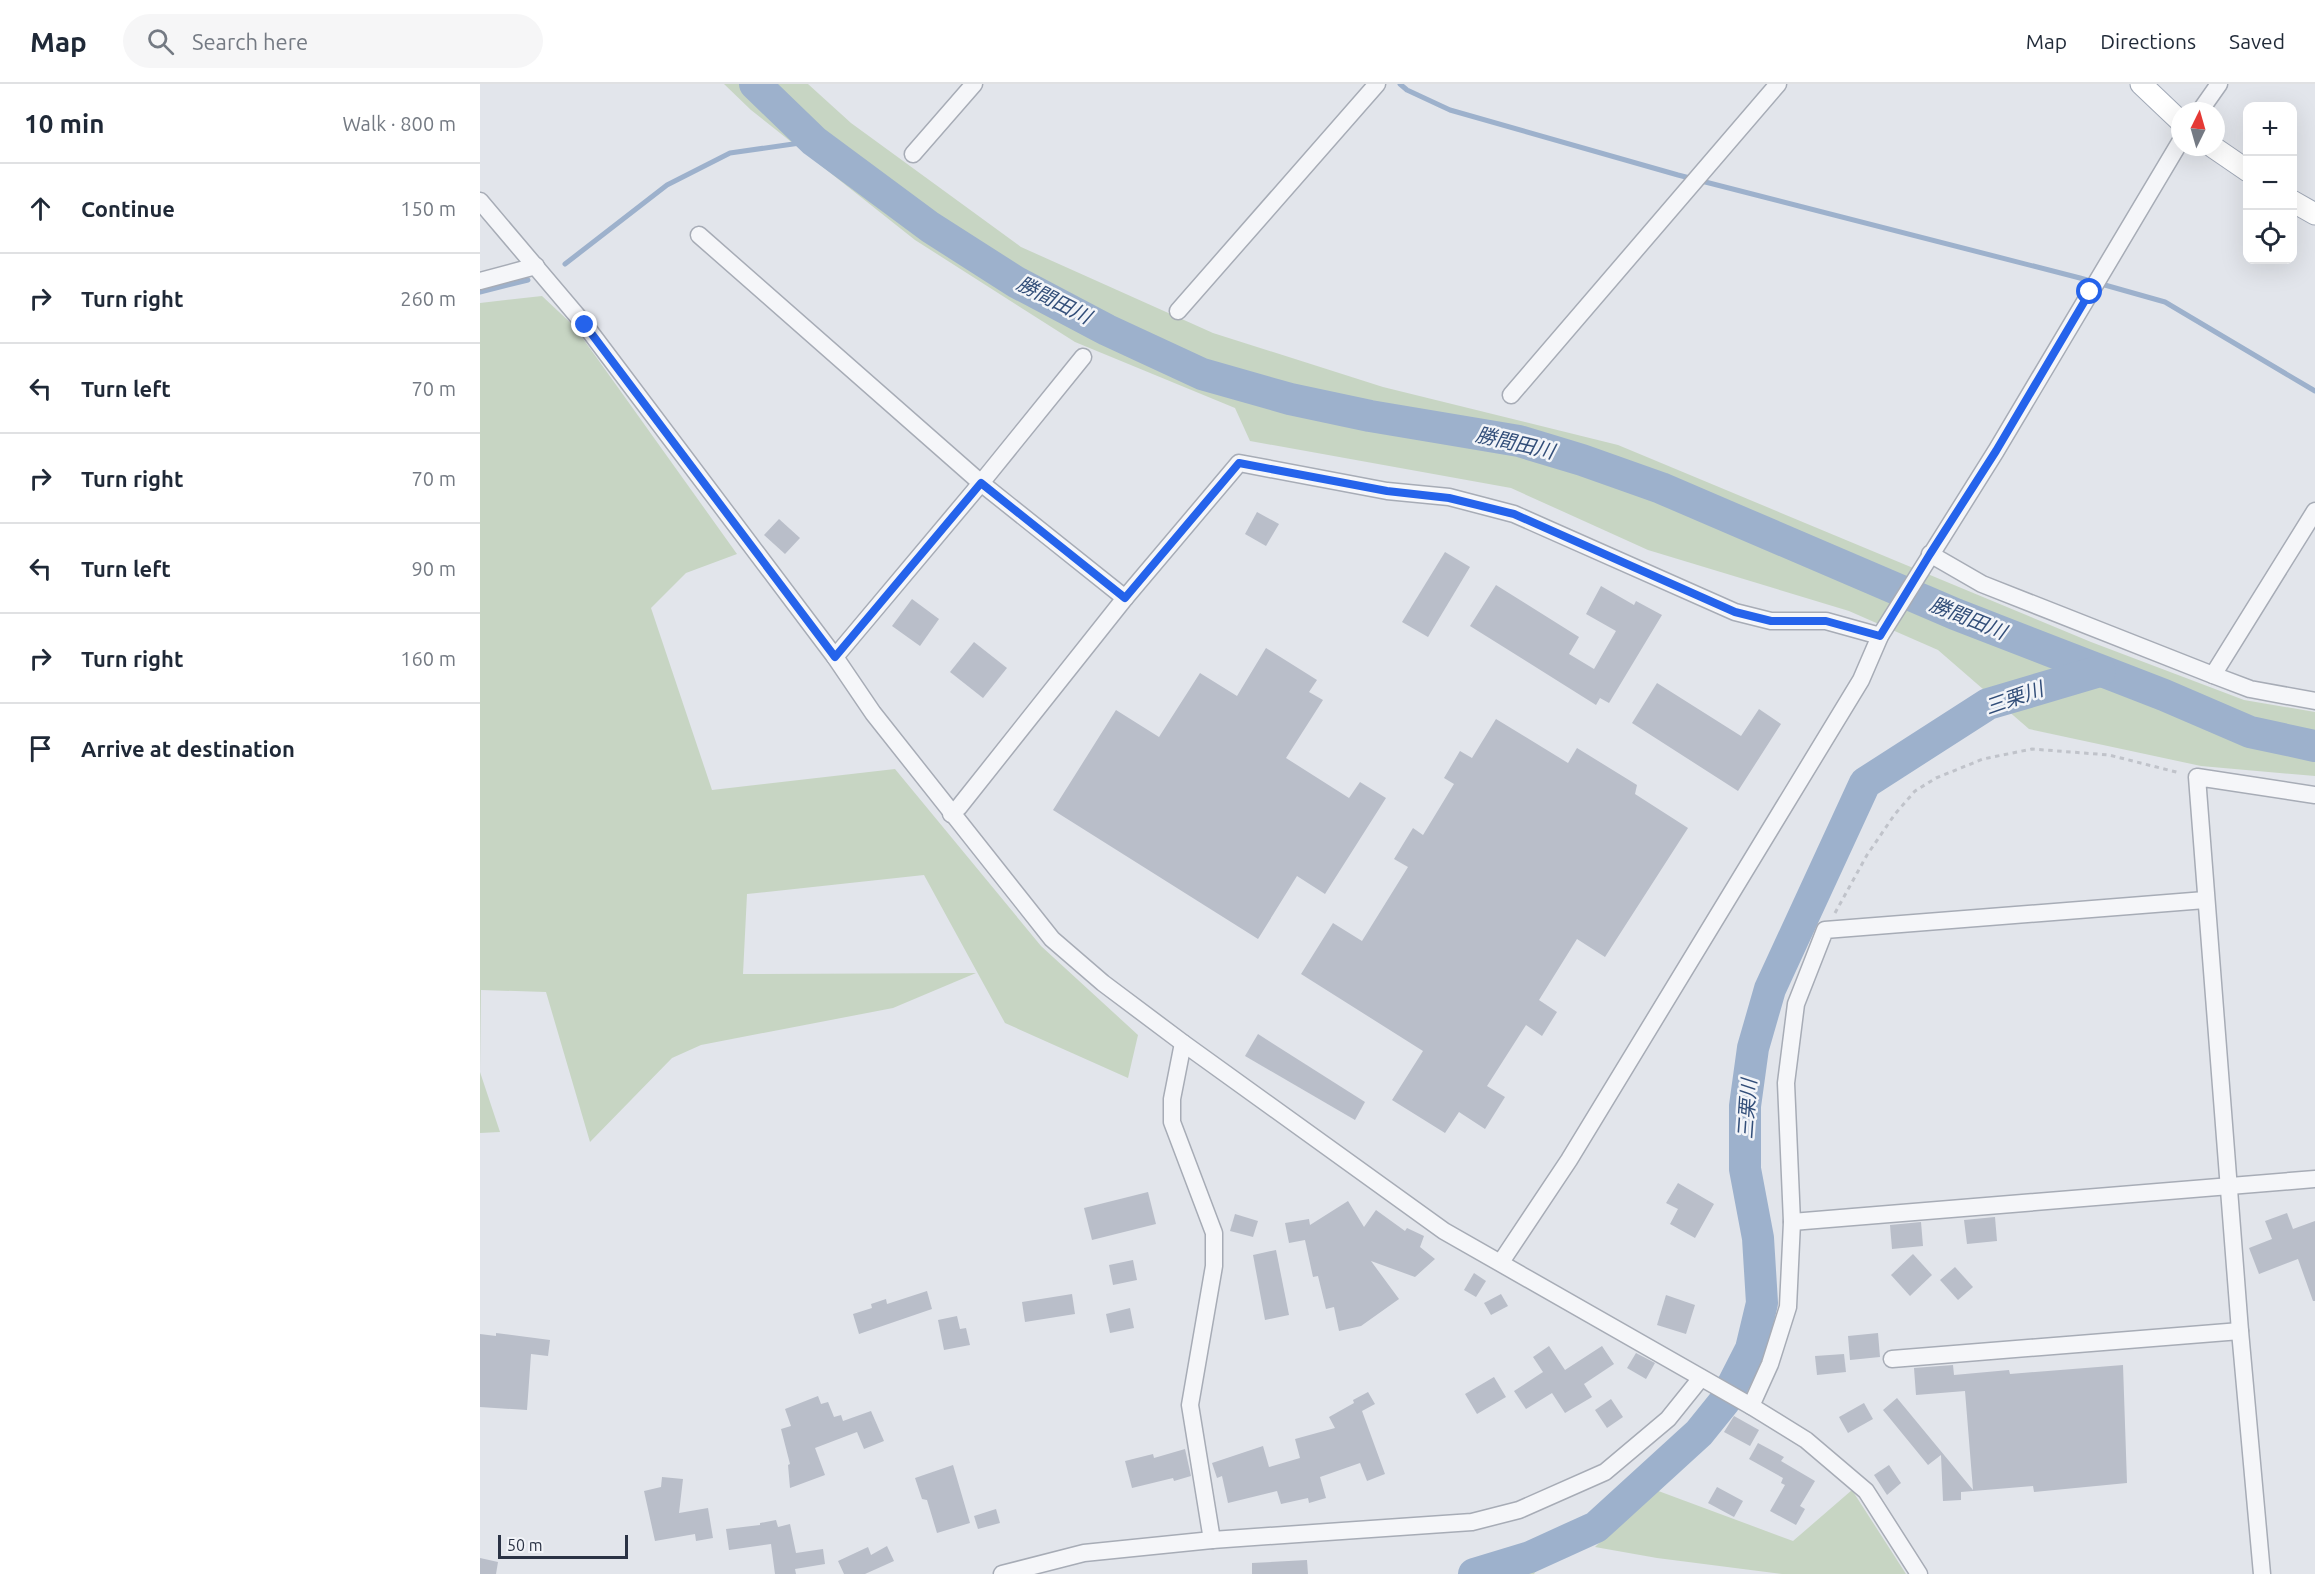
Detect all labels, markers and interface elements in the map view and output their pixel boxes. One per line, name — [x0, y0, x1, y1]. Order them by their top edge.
search box — [123, 14, 543, 68]
icon: search — [144, 25, 177, 58]
text: Map — [30, 26, 87, 57]
text: Search here — [192, 29, 308, 54]
text: Map — [2026, 29, 2067, 53]
text: Directions — [2100, 29, 2196, 53]
text: Saved — [2229, 29, 2285, 53]
north arrow — [2171, 102, 2225, 156]
map controls — [2243, 102, 2297, 264]
button: + — [2243, 102, 2297, 156]
text: 10 min — [24, 109, 104, 138]
text: Walk · 800 m — [343, 112, 456, 135]
button: − — [2243, 156, 2297, 210]
icon: ahead — [24, 192, 57, 225]
text: Continue — [81, 196, 175, 221]
text: 150 m — [400, 197, 456, 220]
button: locate — [2243, 210, 2297, 264]
water label: 勝間田川 — [1013, 271, 1097, 329]
route start — [2076, 278, 2102, 304]
icon: right — [24, 282, 57, 315]
text: Turn right — [81, 286, 183, 311]
text: 260 m — [400, 287, 456, 310]
route end — [571, 311, 597, 337]
icon: left — [24, 372, 57, 405]
text: Turn left — [81, 376, 171, 401]
text: 70 m — [412, 377, 456, 400]
water label: 勝間田川 — [1474, 422, 1559, 463]
icon: right — [24, 462, 57, 495]
text: Turn right — [81, 466, 183, 491]
text: 70 m — [412, 467, 456, 490]
icon: left — [24, 552, 57, 585]
text: Turn left — [81, 556, 171, 581]
text: 90 m — [412, 557, 456, 580]
water label: 勝間田川 — [1927, 592, 2011, 644]
icon: right — [24, 642, 57, 675]
text: Turn right — [81, 646, 183, 671]
text: 160 m — [400, 647, 456, 670]
water label: 三栗川 — [1982, 676, 2048, 718]
icon: arrive — [24, 732, 57, 765]
text: Arrive at destination — [81, 736, 295, 761]
water label: 三栗川 — [1733, 1076, 1760, 1140]
scale bar — [498, 1532, 628, 1560]
text: 50 m — [507, 1536, 543, 1554]

